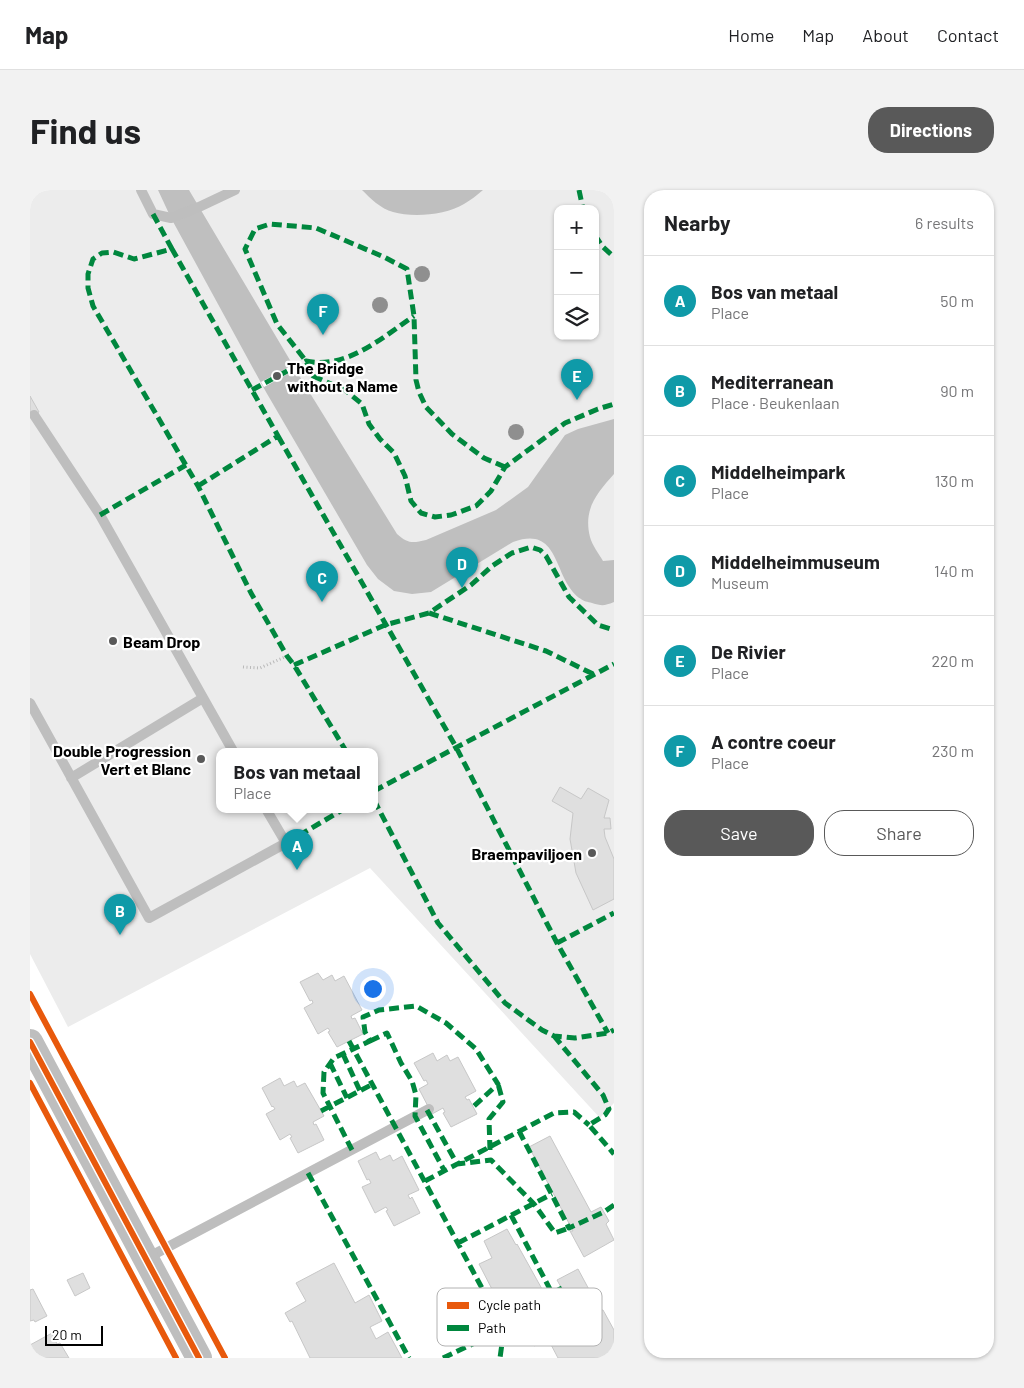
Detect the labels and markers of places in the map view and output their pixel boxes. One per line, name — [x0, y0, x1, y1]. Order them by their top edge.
pin: F — [307, 294, 339, 335]
place label: The Bridge without a Name — [287, 358, 398, 395]
pin: E — [561, 359, 593, 400]
marker: The Bridge without a Name — [271, 370, 283, 382]
pin: D — [446, 547, 478, 588]
pin: C — [306, 561, 338, 602]
place label: Beam Drop — [123, 632, 200, 651]
marker: Beam Drop — [107, 635, 119, 647]
place label: Double Progression Vert et Blanc — [53, 741, 191, 778]
marker: Double Progression Vert et Blanc — [195, 753, 207, 765]
pin: A — [281, 829, 313, 870]
place label: Braempaviljoen — [471, 844, 582, 863]
marker: Braempaviljoen — [586, 847, 598, 859]
pin: B — [104, 894, 136, 935]

